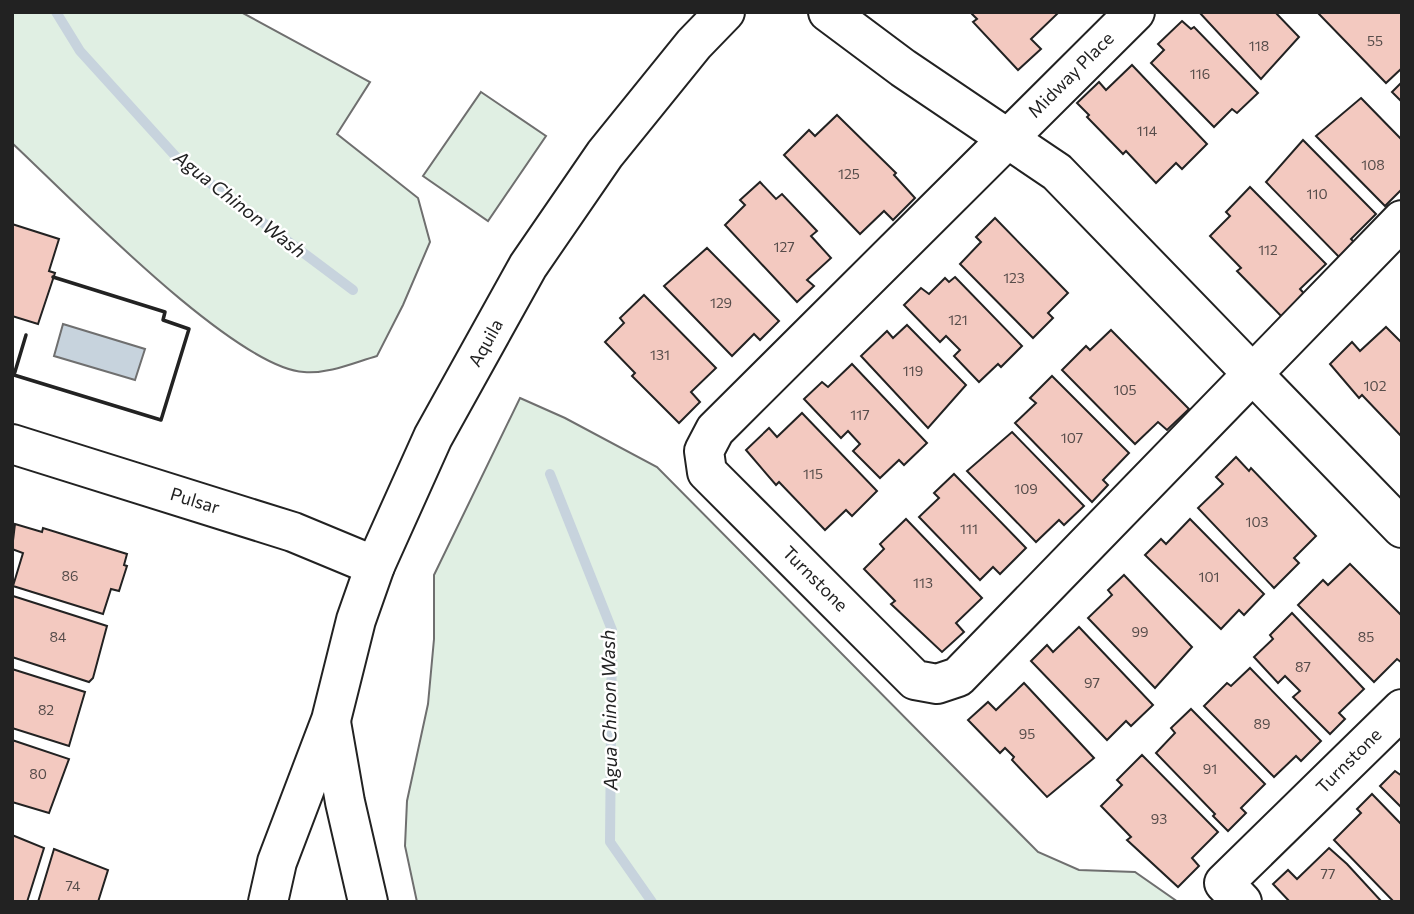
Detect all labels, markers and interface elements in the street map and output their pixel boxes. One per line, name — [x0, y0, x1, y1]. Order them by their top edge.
street label: Midway Place — [1023, 27, 1118, 122]
house number: 55 — [1367, 32, 1383, 49]
house number: 118 — [1249, 37, 1269, 54]
house number: 116 — [1190, 65, 1210, 82]
house number: 114 — [1137, 122, 1158, 139]
water label: Agua Chinon Wash — [169, 144, 311, 262]
house number: 108 — [1361, 156, 1385, 173]
house number: 125 — [838, 165, 860, 182]
house number: 110 — [1306, 185, 1328, 202]
house number: 127 — [773, 238, 795, 255]
house number: 112 — [1258, 241, 1278, 258]
house number: 123 — [1003, 269, 1025, 286]
house number: 129 — [710, 294, 732, 311]
house number: 121 — [948, 311, 968, 328]
street label: Aquila — [463, 315, 507, 370]
house number: 131 — [650, 346, 670, 363]
house number: 119 — [903, 362, 923, 379]
house number: 102 — [1364, 377, 1387, 394]
house number: 105 — [1113, 381, 1137, 398]
house number: 117 — [850, 406, 870, 423]
house number: 107 — [1061, 429, 1083, 446]
house number: 115 — [803, 465, 823, 482]
house number: 109 — [1014, 480, 1038, 497]
street label: Pulsar — [168, 482, 223, 518]
house number: 103 — [1245, 513, 1269, 530]
house number: 111 — [960, 520, 978, 537]
street label: Turnstone — [778, 541, 853, 616]
house number: 86 — [62, 567, 79, 584]
house number: 101 — [1198, 568, 1220, 585]
house number: 113 — [913, 574, 933, 591]
house number: 99 — [1132, 623, 1149, 640]
house number: 84 — [50, 628, 67, 645]
house number: 85 — [1358, 628, 1374, 645]
water label: Agua Chinon Wash — [596, 629, 621, 791]
house number: 87 — [1295, 658, 1311, 675]
house number: 97 — [1084, 674, 1100, 691]
house number: 82 — [38, 701, 54, 718]
house number: 89 — [1254, 715, 1271, 732]
street label: Turnstone — [1311, 723, 1386, 798]
house number: 95 — [1019, 725, 1035, 742]
house number: 91 — [1203, 760, 1217, 777]
house number: 80 — [29, 765, 47, 782]
house number: 93 — [1151, 810, 1167, 827]
house number: 77 — [1321, 865, 1335, 882]
house number: 74 — [66, 877, 81, 894]

